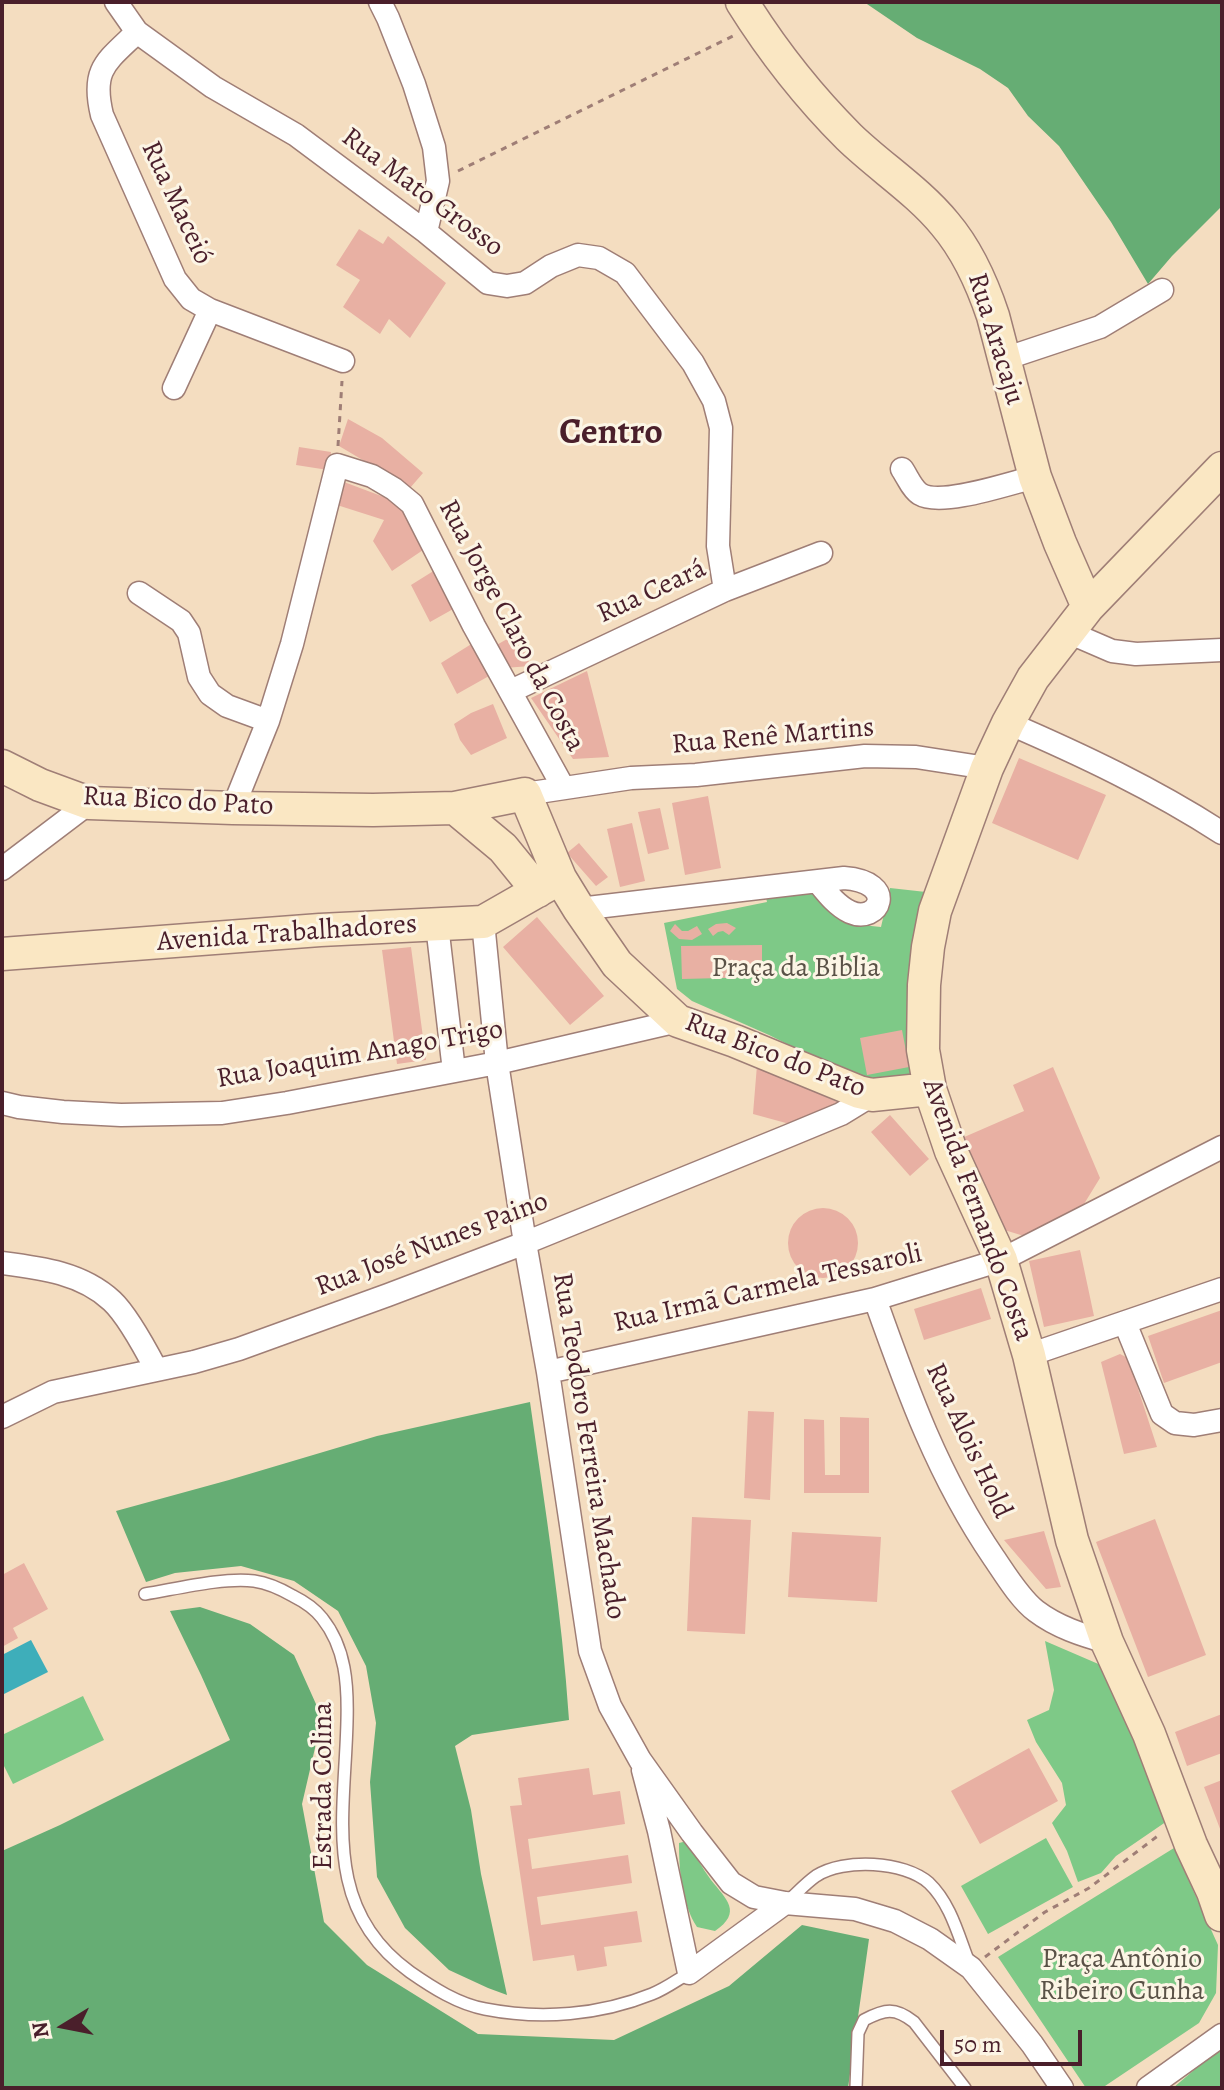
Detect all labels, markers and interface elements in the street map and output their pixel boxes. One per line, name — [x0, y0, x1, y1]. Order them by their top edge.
street label: Rua Mato Grosso — [334, 121, 510, 265]
street label: Rua Maceió — [133, 136, 219, 270]
street label: Rua Aracaju — [959, 269, 1031, 409]
district label: Centro — [559, 412, 663, 456]
street label: Rua Jorge Claro da Costa — [430, 494, 592, 758]
street label: Rua Ceará — [592, 552, 712, 632]
street label: Rua Renê Martins — [670, 711, 876, 763]
street label: Rua Bico do Pato — [82, 780, 274, 824]
street label: Avenida Trabalhadores — [156, 908, 418, 960]
park label: Praça da Biblia — [712, 952, 880, 986]
street label: Rua Bico do Pato — [680, 1006, 870, 1106]
street label: Rua Joaquim Anago Trigo — [214, 1013, 506, 1097]
street label: Avenida Fernando Costa — [914, 1074, 1040, 1346]
street label: Rua José Nunes Paino — [311, 1185, 553, 1305]
street label: Rua Irmã Carmela Tessaroli — [610, 1237, 926, 1341]
street label: Rua Teodoro Ferreira Machado — [544, 1270, 632, 1622]
street label: Rua Alois Hold — [917, 1358, 1019, 1524]
street label: Estrada Colina — [307, 1702, 341, 1870]
park label: Praça Antônio Ribeiro Cunha — [1039, 1943, 1205, 2009]
north arrow — [24, 1986, 104, 2066]
scale bar — [944, 2014, 1086, 2064]
text: N — [24, 2020, 57, 2041]
text: 50 m — [954, 2028, 1002, 2060]

